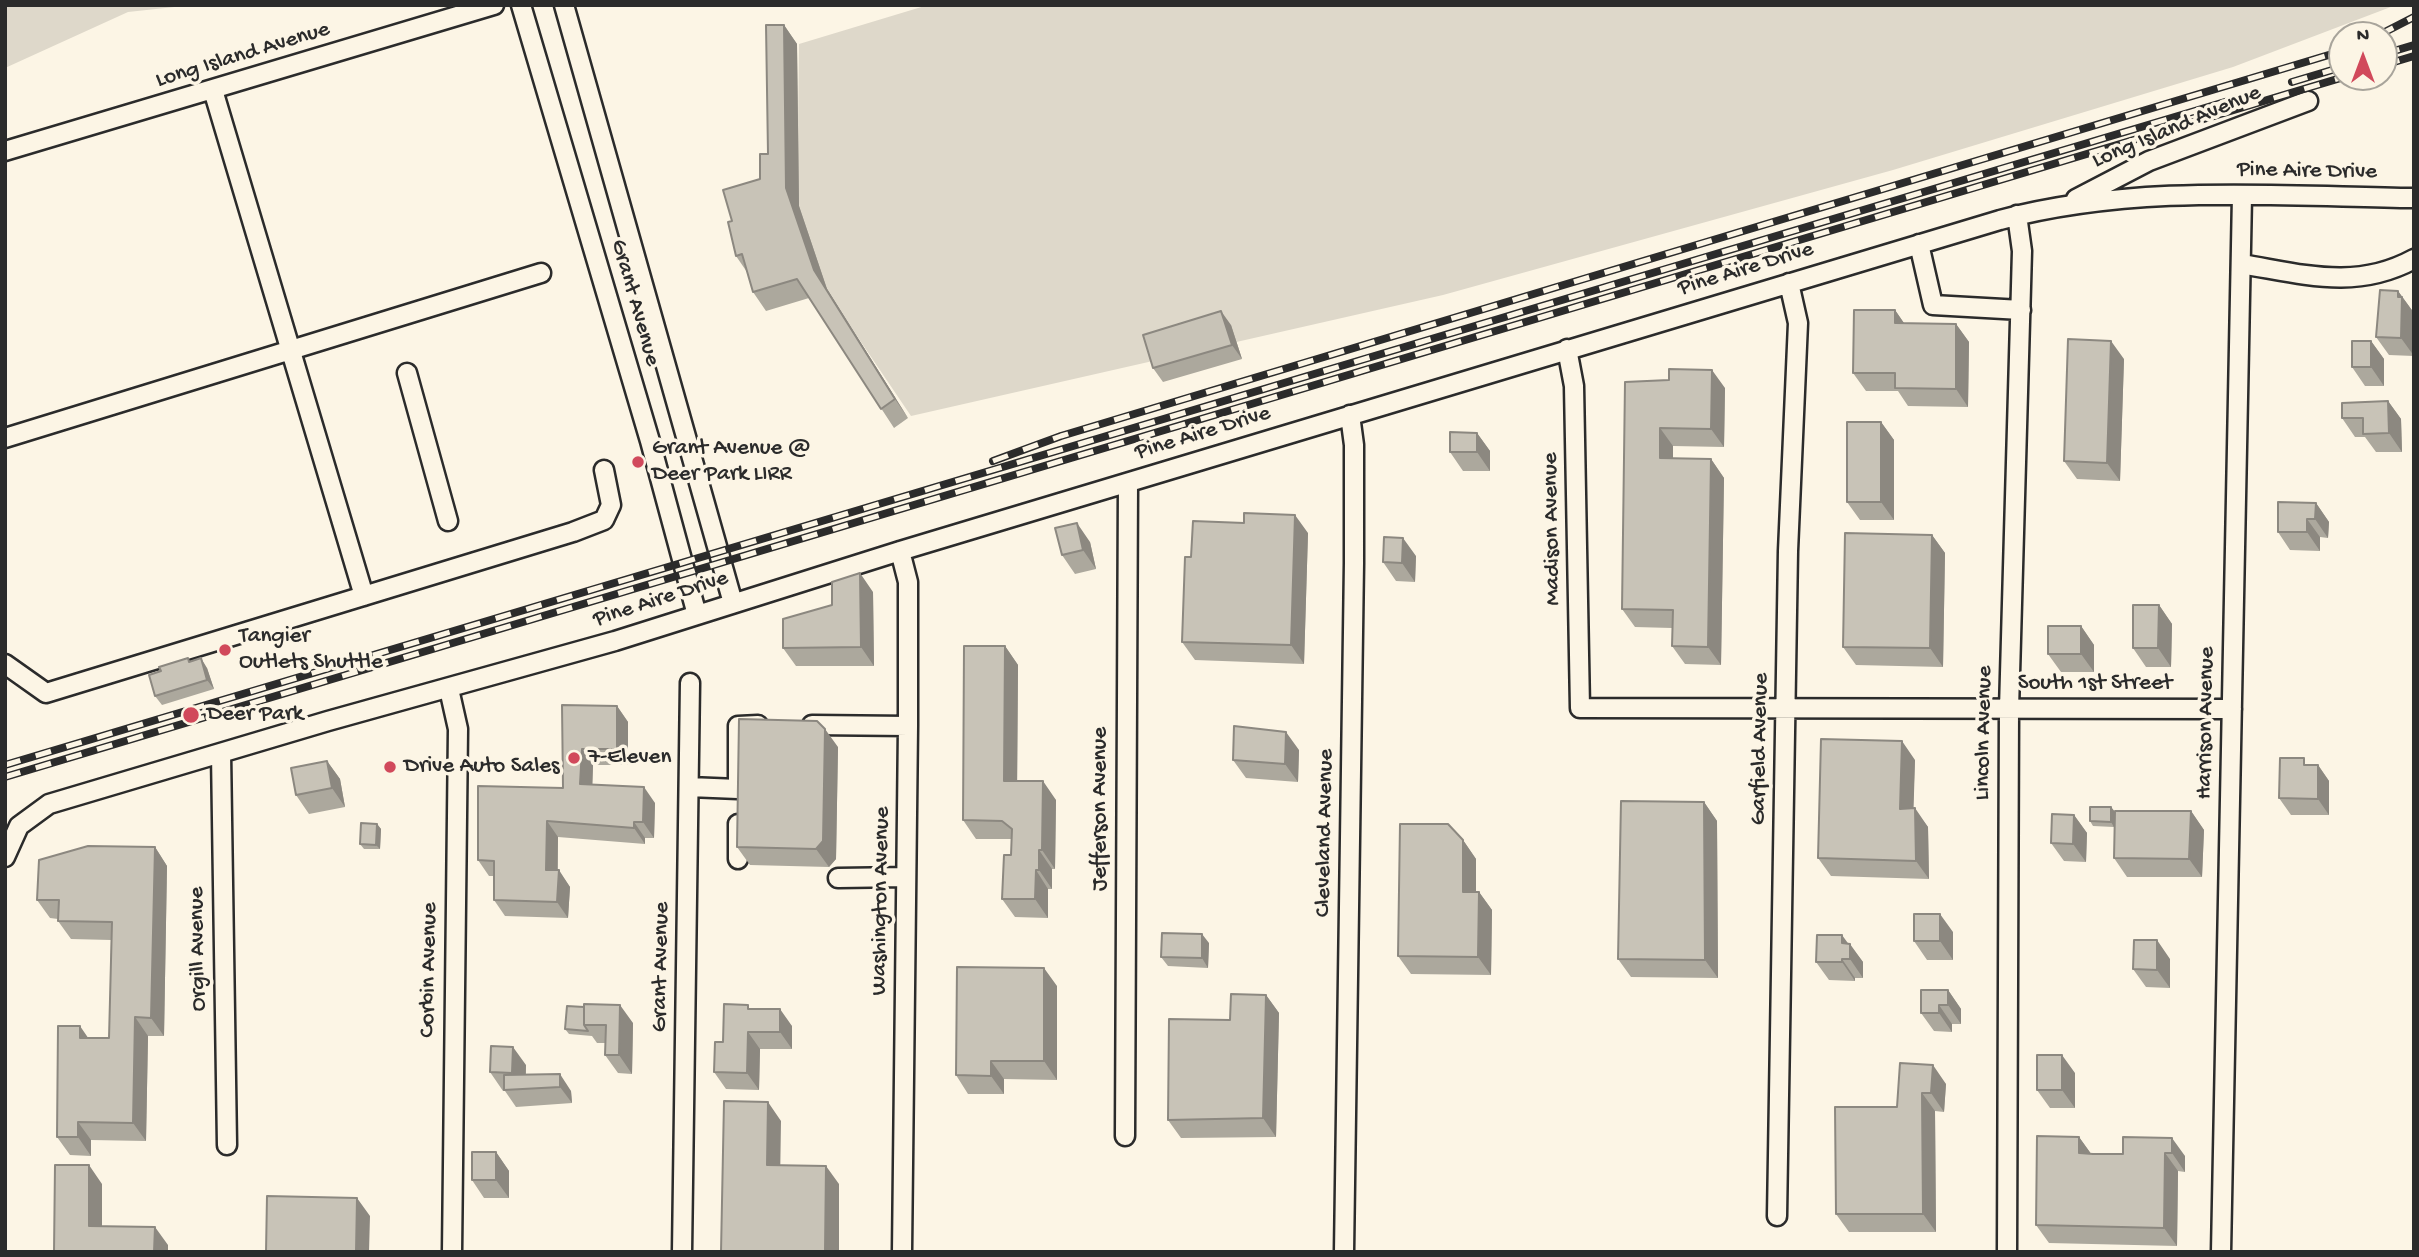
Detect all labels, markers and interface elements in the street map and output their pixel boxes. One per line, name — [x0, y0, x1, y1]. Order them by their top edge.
street label: Long Island Avenue — [153, 16, 333, 96]
north arrow — [2328, 21, 2398, 91]
text: N — [2357, 25, 2369, 48]
street label: Long Island Avenue — [2088, 80, 2266, 176]
street label: Pine Aire Drive — [2237, 157, 2377, 187]
street label: Pine Aire Drive — [1675, 236, 1817, 304]
street label: Grant Avenue — [603, 237, 665, 369]
street label: Pine Aire Drive — [1132, 400, 1274, 468]
place label: Grant Avenue @ Deer Park LIRR — [652, 435, 811, 489]
street label: Madison Avenue — [1538, 452, 1568, 606]
marker: Grant Avenue @ Deer Park LIRR — [630, 454, 646, 470]
street label: Pine Aire Drive — [590, 565, 732, 635]
place label: Tangier Outlets Shuttle — [239, 623, 383, 677]
marker: Tangier Outlets Shuttle — [217, 642, 233, 658]
street label: Harrison Avenue — [2192, 646, 2222, 800]
street label: Lincoln Avenue — [1970, 665, 2000, 801]
street label: South 1st Street — [2018, 670, 2172, 698]
street label: Garfield Avenue — [1746, 673, 1776, 825]
place label: Deer Park — [207, 701, 303, 729]
marker: Deer Park — [181, 705, 201, 725]
street label: Jefferson Avenue — [1087, 727, 1115, 891]
place label: 7-Eleven — [588, 744, 671, 772]
street label: Cleveland Avenue — [1311, 749, 1341, 917]
marker: 7-Eleven — [566, 750, 582, 766]
place label: Drive Auto Sales — [404, 753, 560, 781]
marker: Drive Auto Sales — [382, 759, 398, 775]
street label: Washington Avenue — [867, 806, 897, 996]
street label: Orgill Avenue — [184, 886, 214, 1012]
street label: Corbin Avenue — [415, 902, 445, 1038]
street label: Grant Avenue — [647, 902, 677, 1032]

